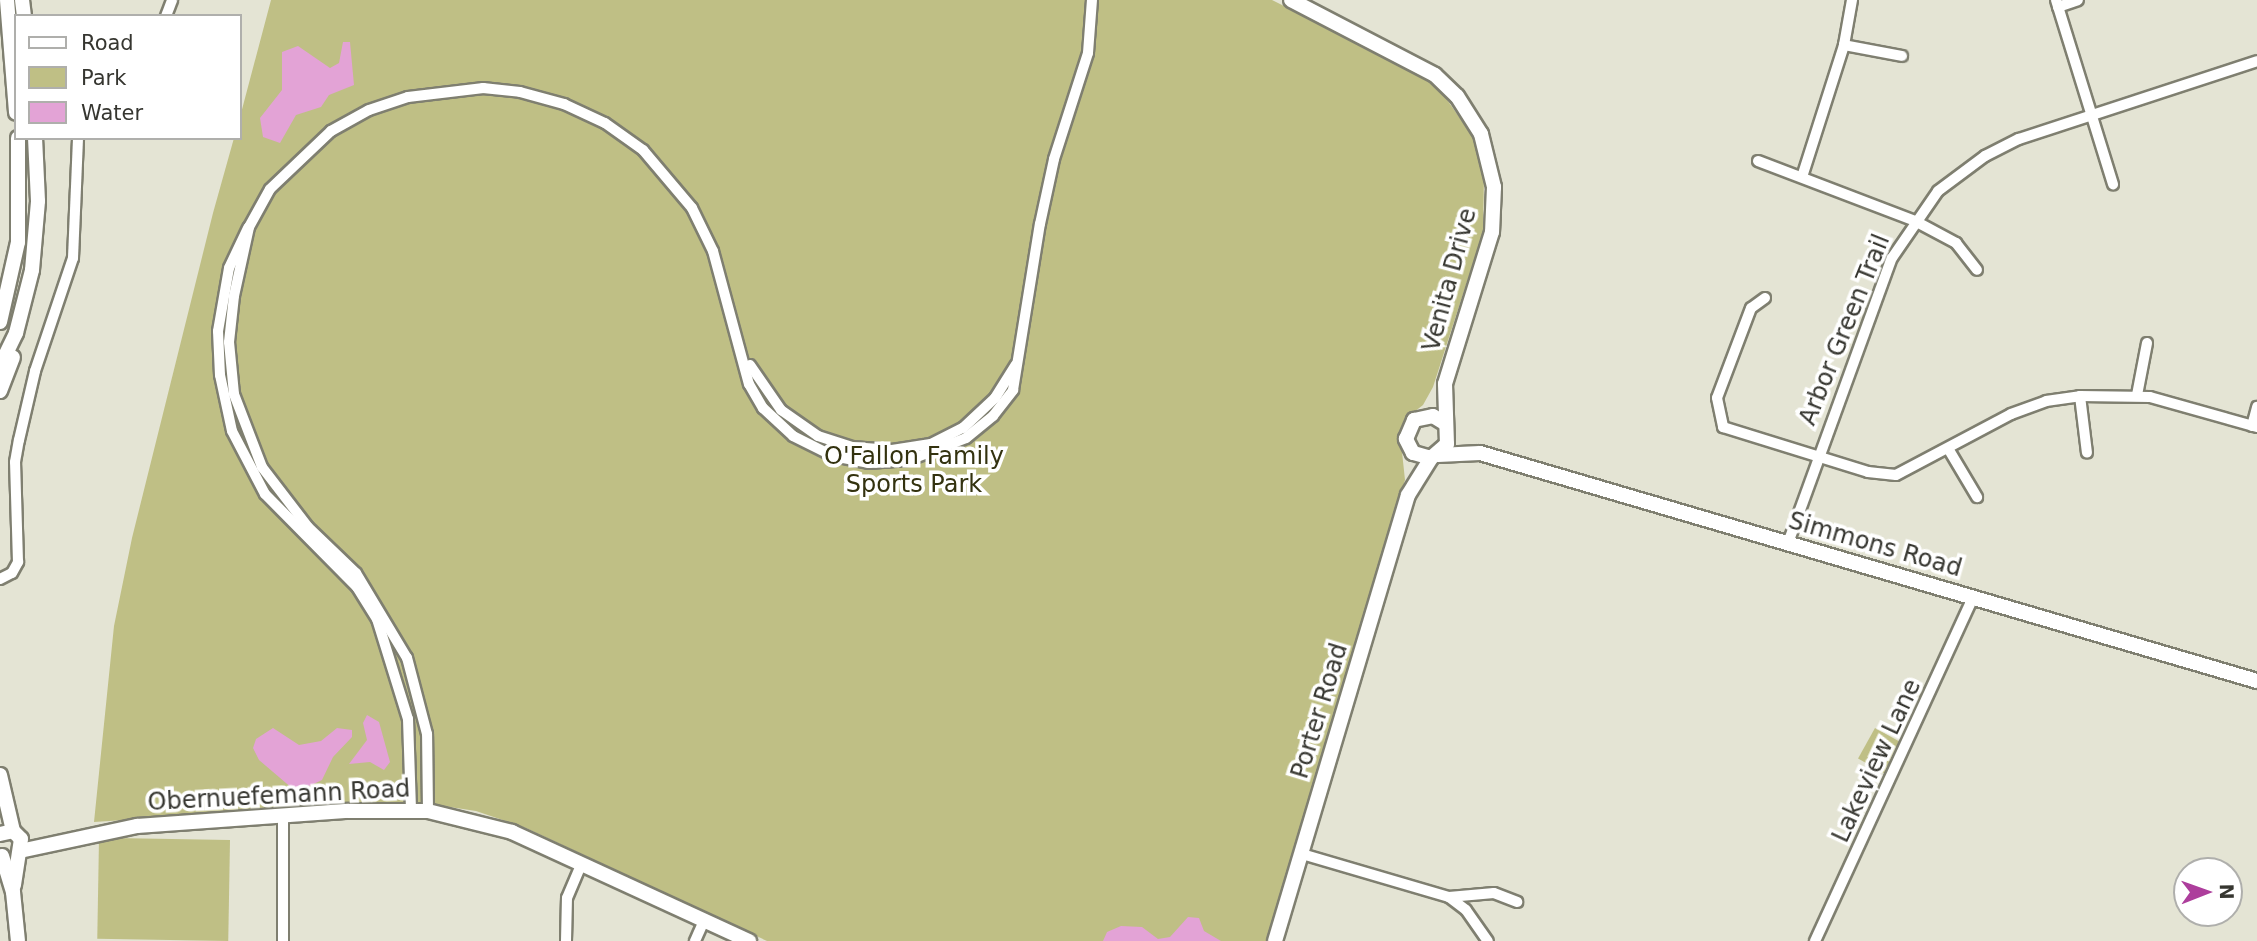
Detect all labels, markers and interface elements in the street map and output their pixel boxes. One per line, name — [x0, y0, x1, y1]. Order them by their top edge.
legend — [14, 14, 242, 140]
text: Road — [81, 31, 134, 55]
text: Park — [81, 66, 126, 90]
text: Water — [81, 101, 143, 125]
street label: Venita Drive — [1417, 205, 1483, 355]
street label: Arbor Green Trail — [1794, 230, 1896, 430]
park label: O'Fallon Family Sports Park — [824, 443, 1004, 499]
street label: Simmons Road — [1785, 507, 1965, 583]
street label: Porter Road — [1286, 640, 1354, 782]
street label: Lakeview Lane — [1827, 675, 1927, 847]
street label: Obernuefemann Road — [147, 775, 411, 817]
north arrow — [2173, 857, 2243, 927]
text: N — [2216, 884, 2238, 900]

